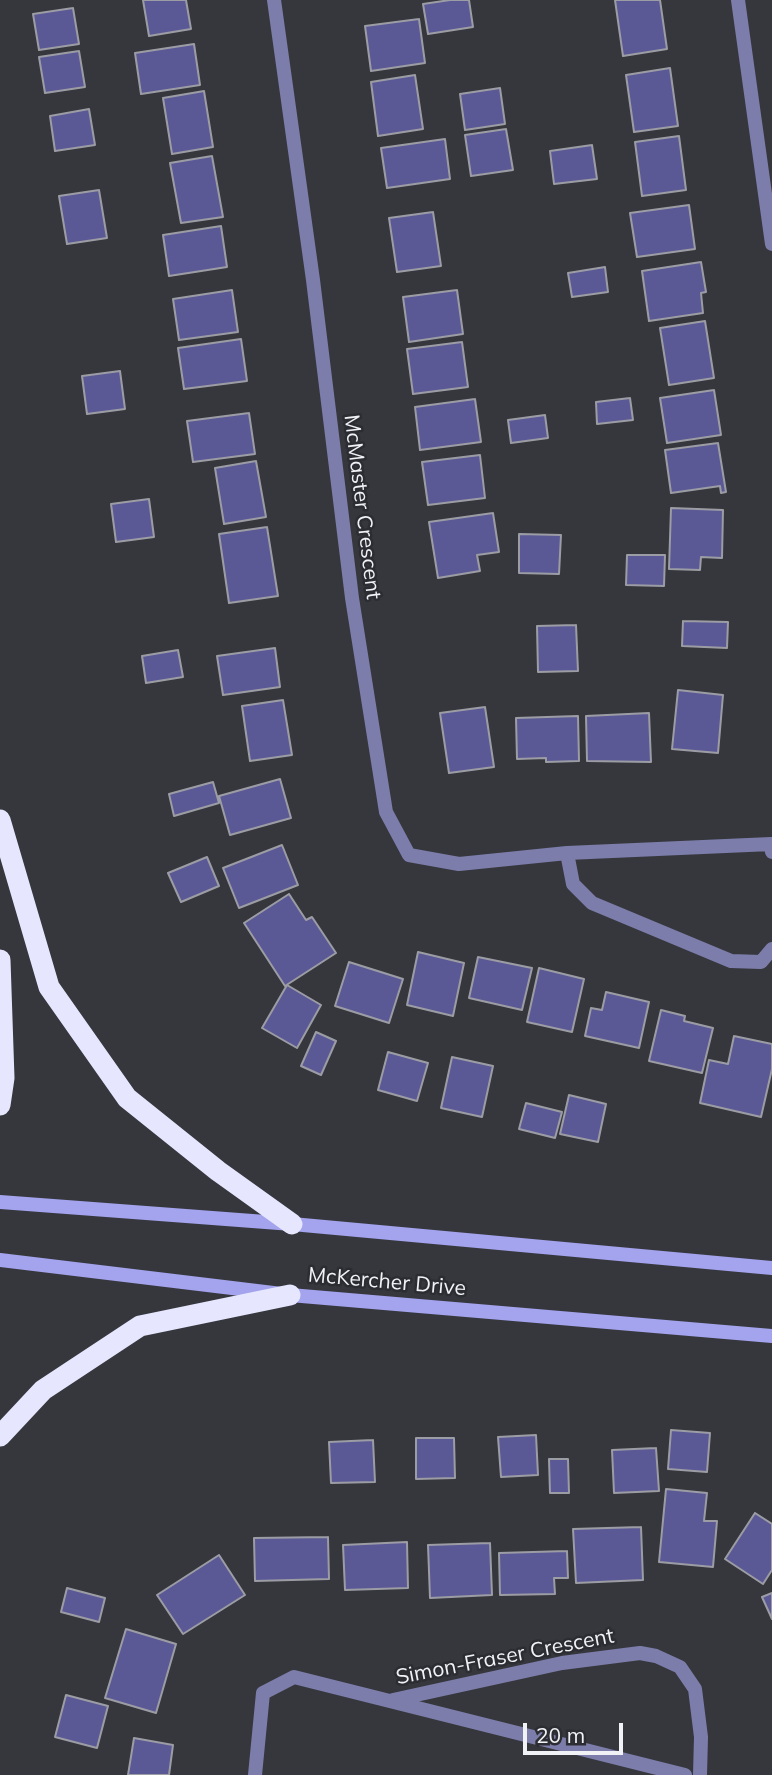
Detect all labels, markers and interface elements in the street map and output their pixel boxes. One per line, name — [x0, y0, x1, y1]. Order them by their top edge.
street label: McMaster Crescent — [338, 413, 386, 601]
street label: McKercher Drive — [307, 1263, 467, 1301]
street label: Simon-Fraser Crescent — [394, 1624, 616, 1690]
scale bar — [527, 1708, 627, 1752]
text: 20 m — [536, 1722, 585, 1748]

